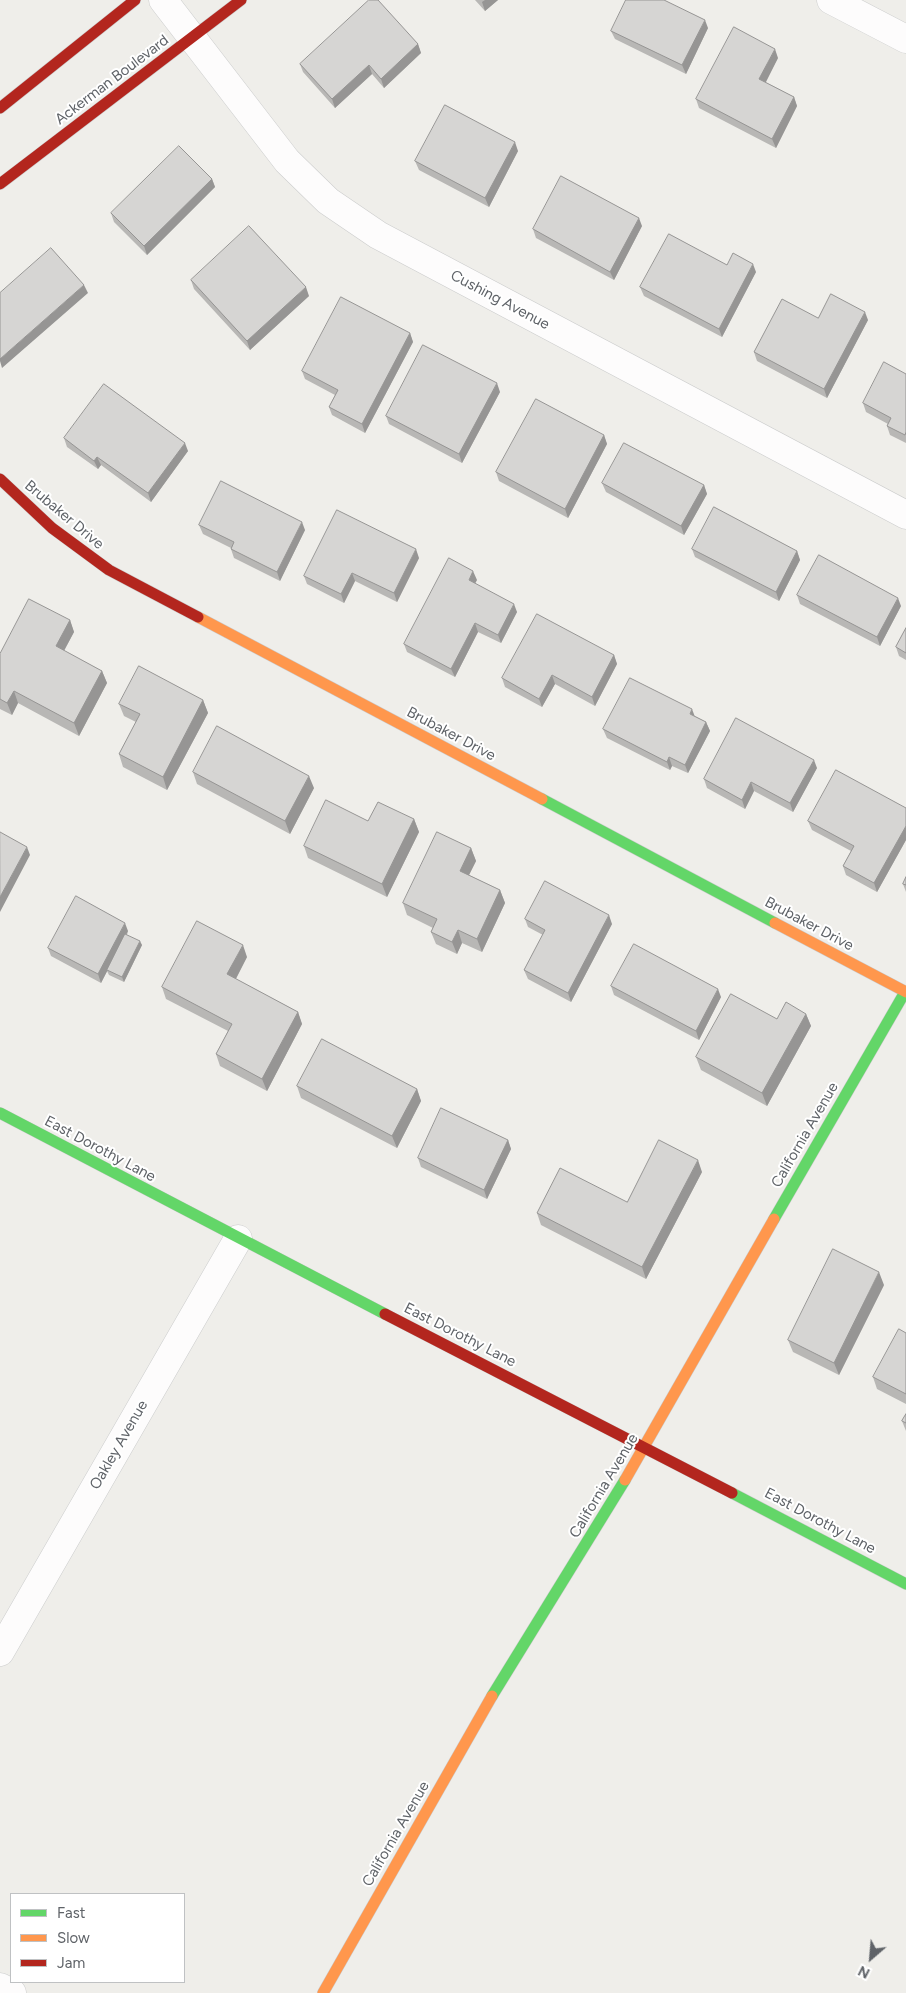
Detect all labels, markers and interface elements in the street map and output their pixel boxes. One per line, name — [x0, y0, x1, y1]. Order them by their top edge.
street label: Ackerman Boulevard — [52, 31, 172, 129]
street label: Cushing Avenue — [447, 266, 553, 334]
street label: Brubaker Drive — [21, 477, 107, 553]
street label: Brubaker Drive — [404, 703, 498, 765]
street label: Brubaker Drive — [762, 893, 856, 955]
street label: California Avenue — [768, 1079, 842, 1191]
street label: East Dorothy Lane — [41, 1112, 159, 1186]
street label: East Dorothy Lane — [401, 1299, 519, 1371]
street label: Oakley Avenue — [86, 1397, 152, 1493]
street label: California Avenue — [566, 1431, 642, 1541]
street label: East Dorothy Lane — [761, 1484, 879, 1558]
street label: California Avenue — [359, 1778, 433, 1890]
legend — [10, 1893, 185, 1983]
text: Fast — [57, 1904, 85, 1922]
text: Slow — [57, 1929, 90, 1947]
north arrow — [846, 1933, 896, 1983]
text: Jam — [57, 1954, 85, 1972]
text: N — [855, 1962, 873, 1982]

